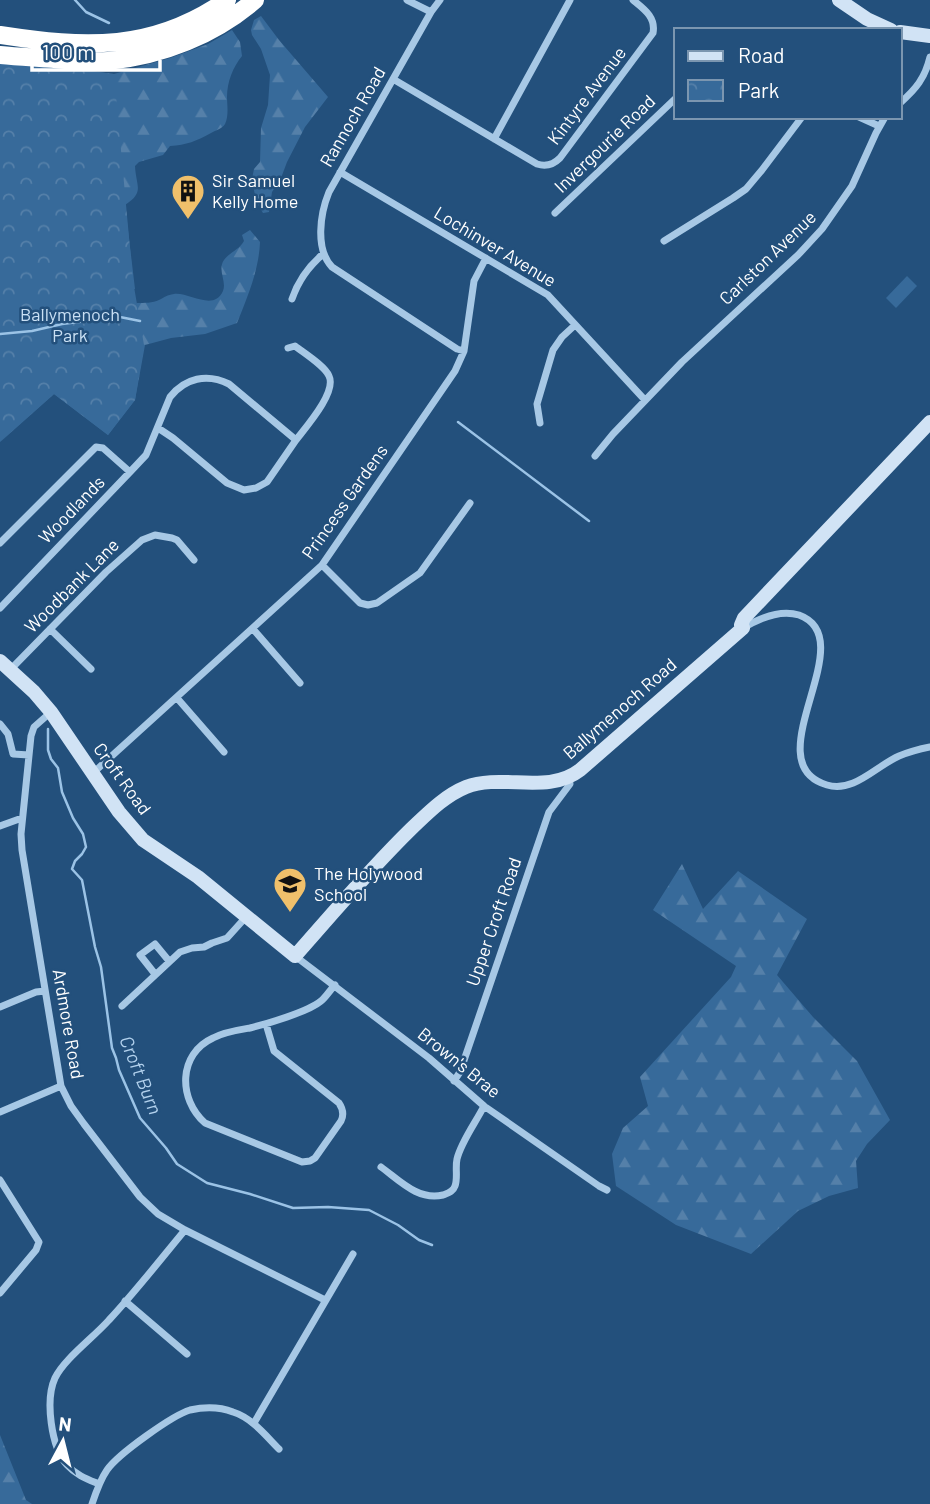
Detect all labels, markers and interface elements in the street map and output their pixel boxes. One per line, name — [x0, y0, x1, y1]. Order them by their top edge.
scale bar — [32, 28, 159, 72]
legend — [674, 28, 902, 119]
text: 100 m — [42, 39, 95, 64]
street label: Kintyre Avenue — [542, 42, 630, 149]
text: Road — [738, 42, 784, 67]
street label: Rannoch Road — [315, 63, 390, 170]
text: Park — [738, 77, 779, 102]
street label: Invergourie Road — [549, 90, 659, 197]
place label: Sir Samuel Kelly Home — [212, 169, 298, 212]
building icon: Sir Samuel Kelly Home — [169, 172, 207, 221]
street label: Lochinver Avenue — [431, 201, 561, 291]
street label: Carlston Avenue — [714, 206, 820, 309]
park label: Ballymenoch Park — [20, 303, 120, 346]
street label: Princess Gardens — [296, 440, 392, 563]
street label: Woodlands — [34, 471, 109, 548]
street label: Woodbank Lane — [20, 534, 123, 637]
street label: Ballymenoch Road — [558, 653, 681, 764]
street label: Croft Road — [89, 738, 156, 819]
street label: Upper Croft Road — [461, 854, 525, 989]
place label: The Holywood School — [314, 862, 423, 905]
school or university icon: The Holywood School — [271, 865, 309, 914]
street label: Ardmore Road — [48, 967, 89, 1081]
street label: Brown's Brae — [414, 1022, 505, 1102]
water label: Croft Burn — [115, 1032, 168, 1117]
north arrow — [28, 1406, 98, 1476]
text: N — [57, 1411, 73, 1436]

